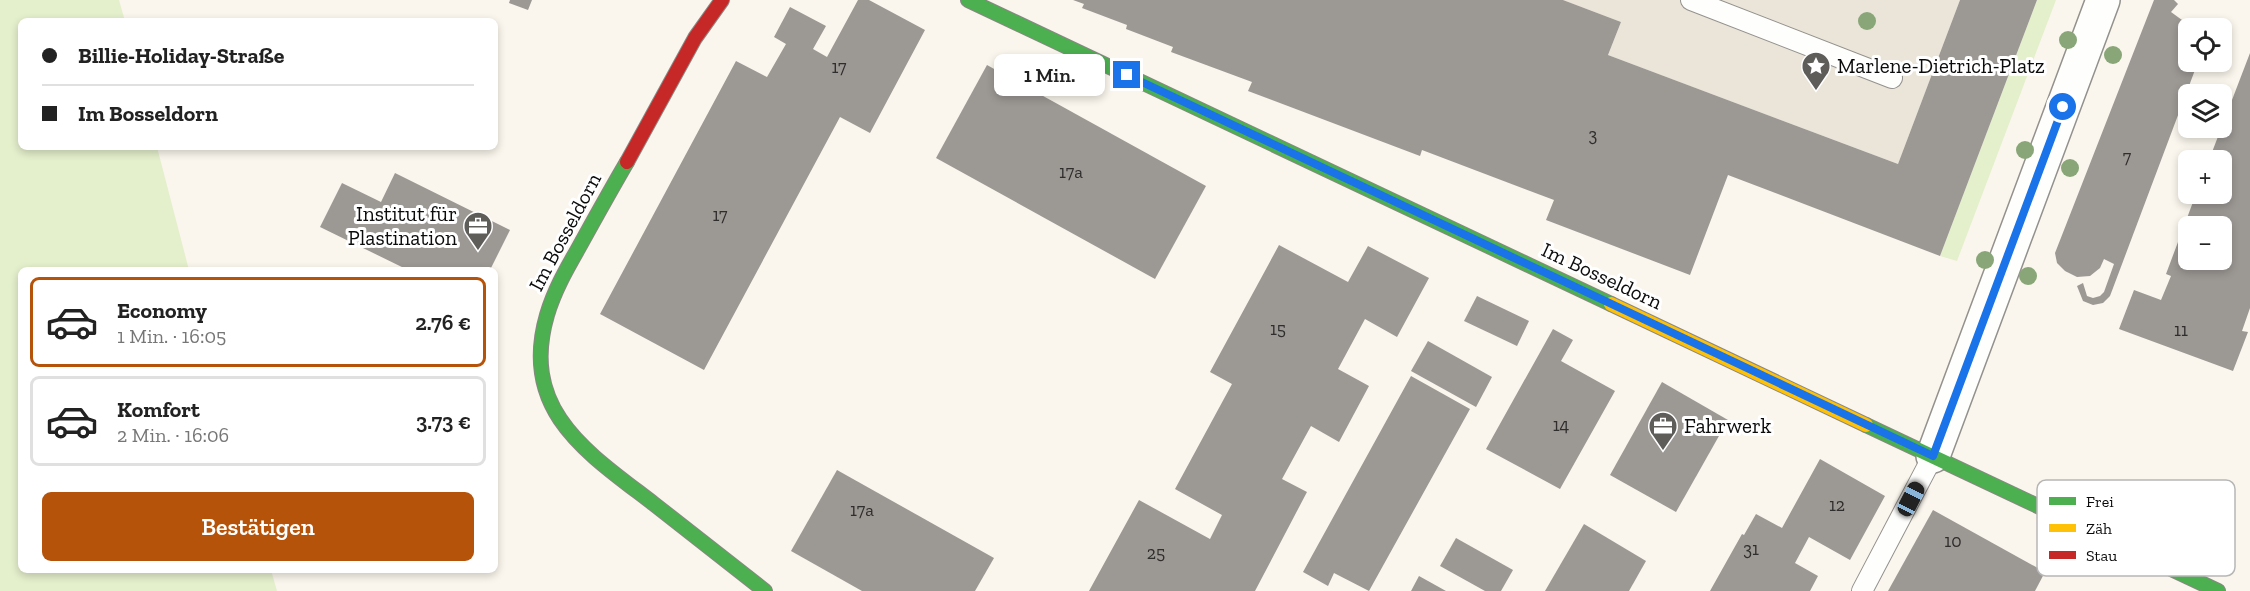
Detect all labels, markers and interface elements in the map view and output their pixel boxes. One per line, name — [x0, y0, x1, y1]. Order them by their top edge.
map controls — [2178, 18, 2232, 270]
button: locate — [2178, 18, 2232, 72]
text: Billie-Holiday-Straße — [78, 42, 284, 69]
place icon: Marlene-Dietrich-Platz — [1800, 50, 1832, 92]
place label: Marlene-Dietrich-Platz — [1837, 53, 2045, 78]
callout: 1 Min. — [995, 54, 1106, 96]
house number: 17 — [831, 56, 847, 78]
route end — [1113, 61, 1140, 88]
text: 1 Min. — [1024, 63, 1075, 87]
button: layers — [2178, 84, 2232, 138]
route start — [2049, 93, 2076, 120]
text: Im Bosseldorn — [78, 100, 218, 127]
house number: 3 — [1589, 124, 1598, 146]
house number: 7 — [2123, 146, 2132, 168]
button: + — [2178, 150, 2232, 204]
house number: 17a — [1059, 161, 1083, 183]
street label: Im Bosseldorn — [523, 168, 606, 295]
place label: Institut für Plastination — [348, 201, 457, 250]
house number: 17 — [712, 204, 728, 226]
office icon: Institut für Plastination — [462, 210, 494, 252]
button: − — [2178, 216, 2232, 270]
street label: Im Bosseldorn — [1538, 237, 1666, 314]
icon: car — [45, 295, 99, 349]
text: Economy — [117, 297, 207, 324]
text: 2.76 € — [415, 309, 471, 336]
house number: 15 — [1270, 318, 1286, 340]
house number: 11 — [2174, 319, 2188, 341]
text: 1 Min. · 16:05 — [117, 324, 226, 348]
icon: car — [45, 394, 99, 448]
text: Komfort — [117, 396, 200, 423]
text: 3.73 € — [416, 408, 471, 435]
office icon: Fahrwerk — [1647, 410, 1679, 452]
place label: Fahrwerk — [1684, 413, 1772, 438]
house number: 14 — [1553, 414, 1570, 436]
text: 2 Min. · 16:06 — [117, 423, 229, 447]
car — [1895, 479, 1927, 519]
legend — [2037, 480, 2235, 576]
button: Bestätigen — [42, 492, 474, 561]
text: Frei — [2086, 492, 2114, 511]
house number: 12 — [1829, 494, 1845, 516]
house number: 17a — [850, 499, 874, 521]
text: Zäh — [2086, 519, 2112, 538]
house number: 10 — [1944, 530, 1962, 552]
house number: 31 — [1743, 538, 1759, 560]
house number: 25 — [1147, 542, 1165, 564]
text: Stau — [2086, 546, 2117, 565]

